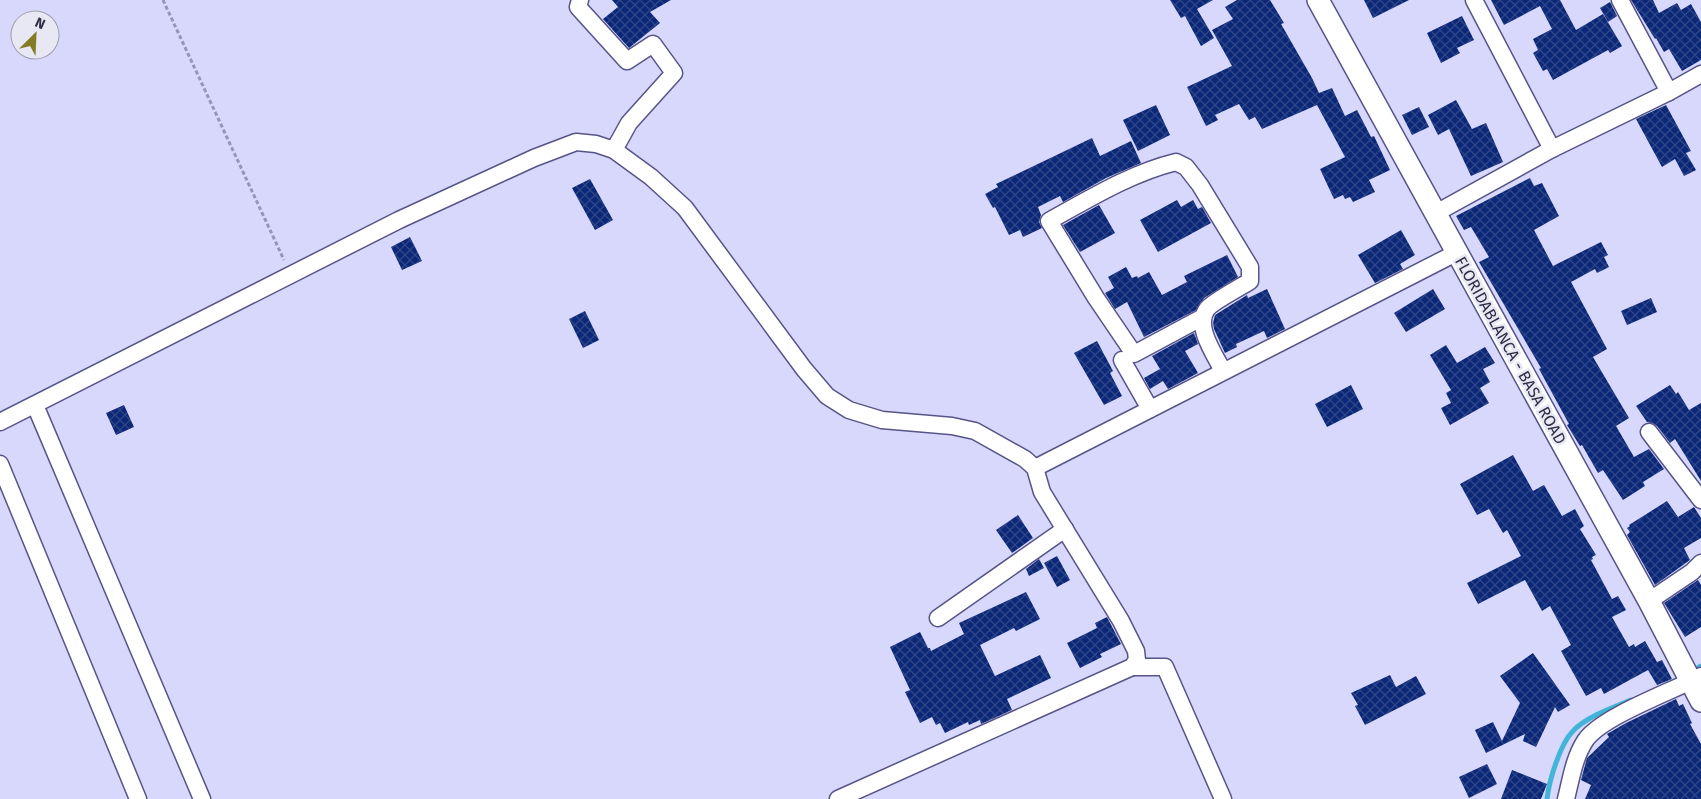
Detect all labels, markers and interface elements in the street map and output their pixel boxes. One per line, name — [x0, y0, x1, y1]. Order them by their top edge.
north arrow — [10, 10, 60, 60]
text: N — [32, 14, 48, 33]
street label: FLORIDABLANCA - BASA ROAD — [1451, 253, 1570, 447]

